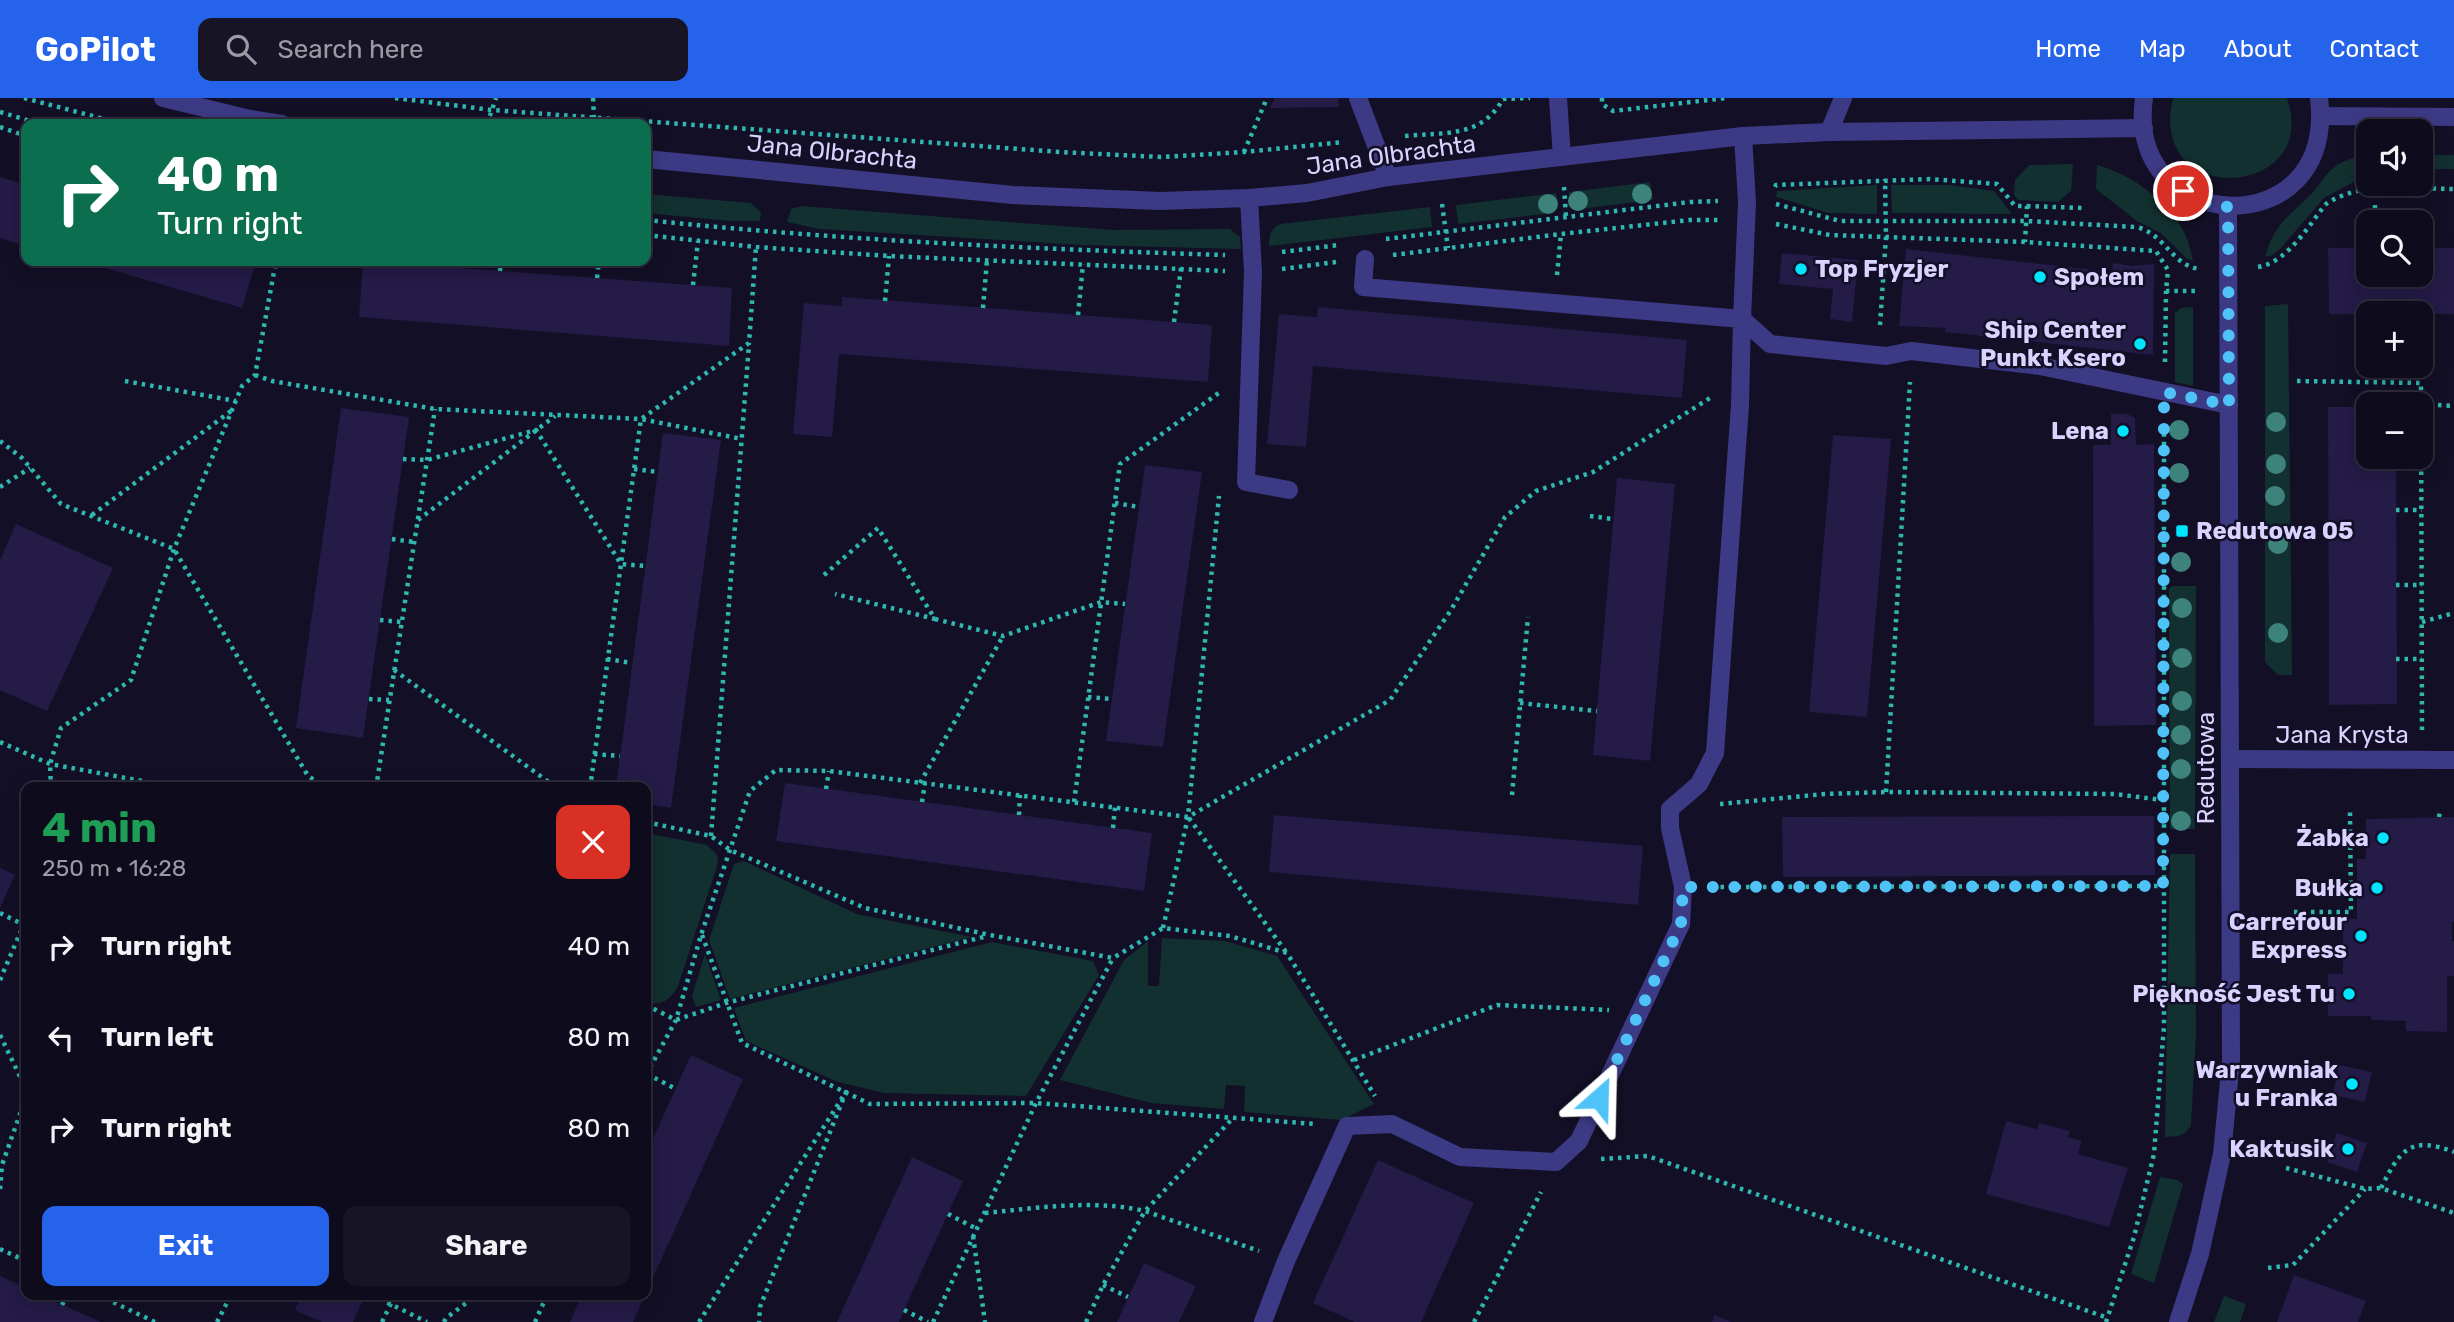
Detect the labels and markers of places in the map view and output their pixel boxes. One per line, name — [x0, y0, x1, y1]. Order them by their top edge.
pin — [2153, 161, 2213, 221]
place label: Top Fryzjer — [1815, 255, 1948, 283]
marker: Top Fryzjer — [1793, 261, 1809, 277]
place label: Społem — [2054, 263, 2144, 291]
marker: Społem — [2032, 269, 2048, 285]
place label: Ship Center Punkt Ksero — [1980, 316, 2126, 372]
marker: Ship Center Punkt Ksero — [2132, 336, 2148, 352]
place label: Lena — [2051, 417, 2109, 445]
marker: Lena — [2115, 423, 2131, 439]
place label: Redutowa 05 — [2196, 517, 2354, 545]
marker: Redutowa 05 — [2174, 523, 2190, 539]
place label: Żabka — [2296, 824, 2369, 852]
marker: Żabka — [2375, 830, 2391, 846]
place label: Bułka — [2295, 874, 2363, 902]
marker: Bułka — [2369, 880, 2385, 896]
place label: Carrefour Express — [2229, 908, 2347, 964]
marker: Carrefour Express — [2353, 928, 2369, 944]
place label: Piękność Jest Tu — [2132, 980, 2335, 1008]
marker: Piękność Jest Tu — [2341, 986, 2357, 1002]
place label: Warzywniak u Franka — [2195, 1056, 2338, 1112]
marker: Warzywniak u Franka — [2344, 1076, 2360, 1092]
place label: Kaktusik — [2229, 1135, 2334, 1163]
marker: Kaktusik — [2340, 1141, 2356, 1157]

